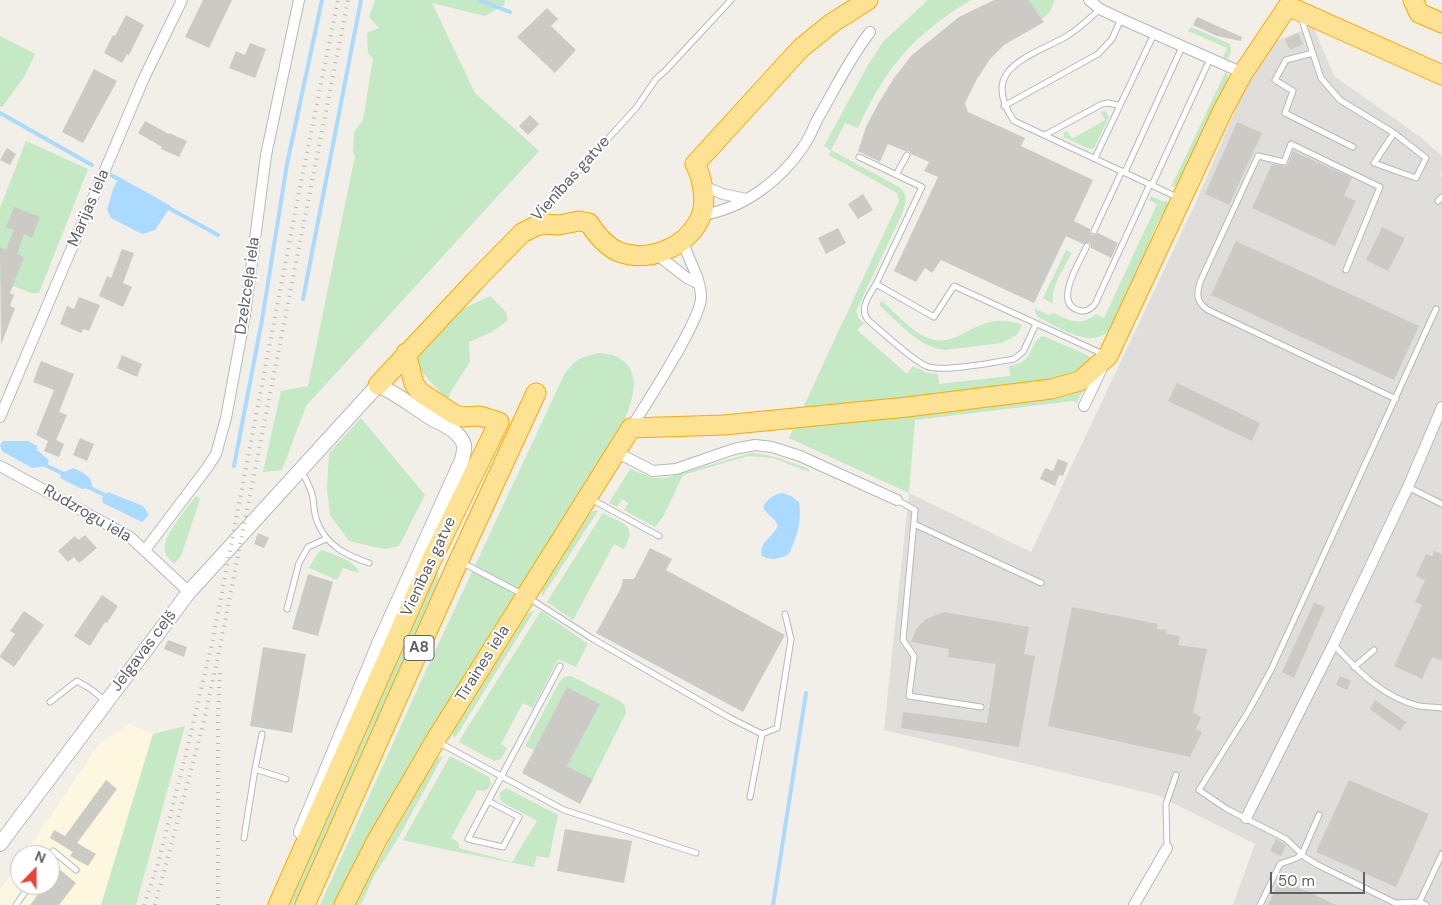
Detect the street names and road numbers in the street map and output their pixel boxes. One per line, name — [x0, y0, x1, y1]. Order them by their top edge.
street label: Vienības gatve — [528, 132, 614, 226]
street label: Marijas iela — [64, 167, 114, 249]
street label: Dzelzceļa iela — [232, 236, 264, 336]
street label: Rudzrogu iela — [40, 481, 134, 547]
street label: Vienības gatve — [397, 514, 461, 620]
street label: Jelgavas ceļš — [107, 607, 181, 695]
street label: Tīraines iela — [452, 622, 514, 706]
road number: A8 — [404, 636, 434, 660]

